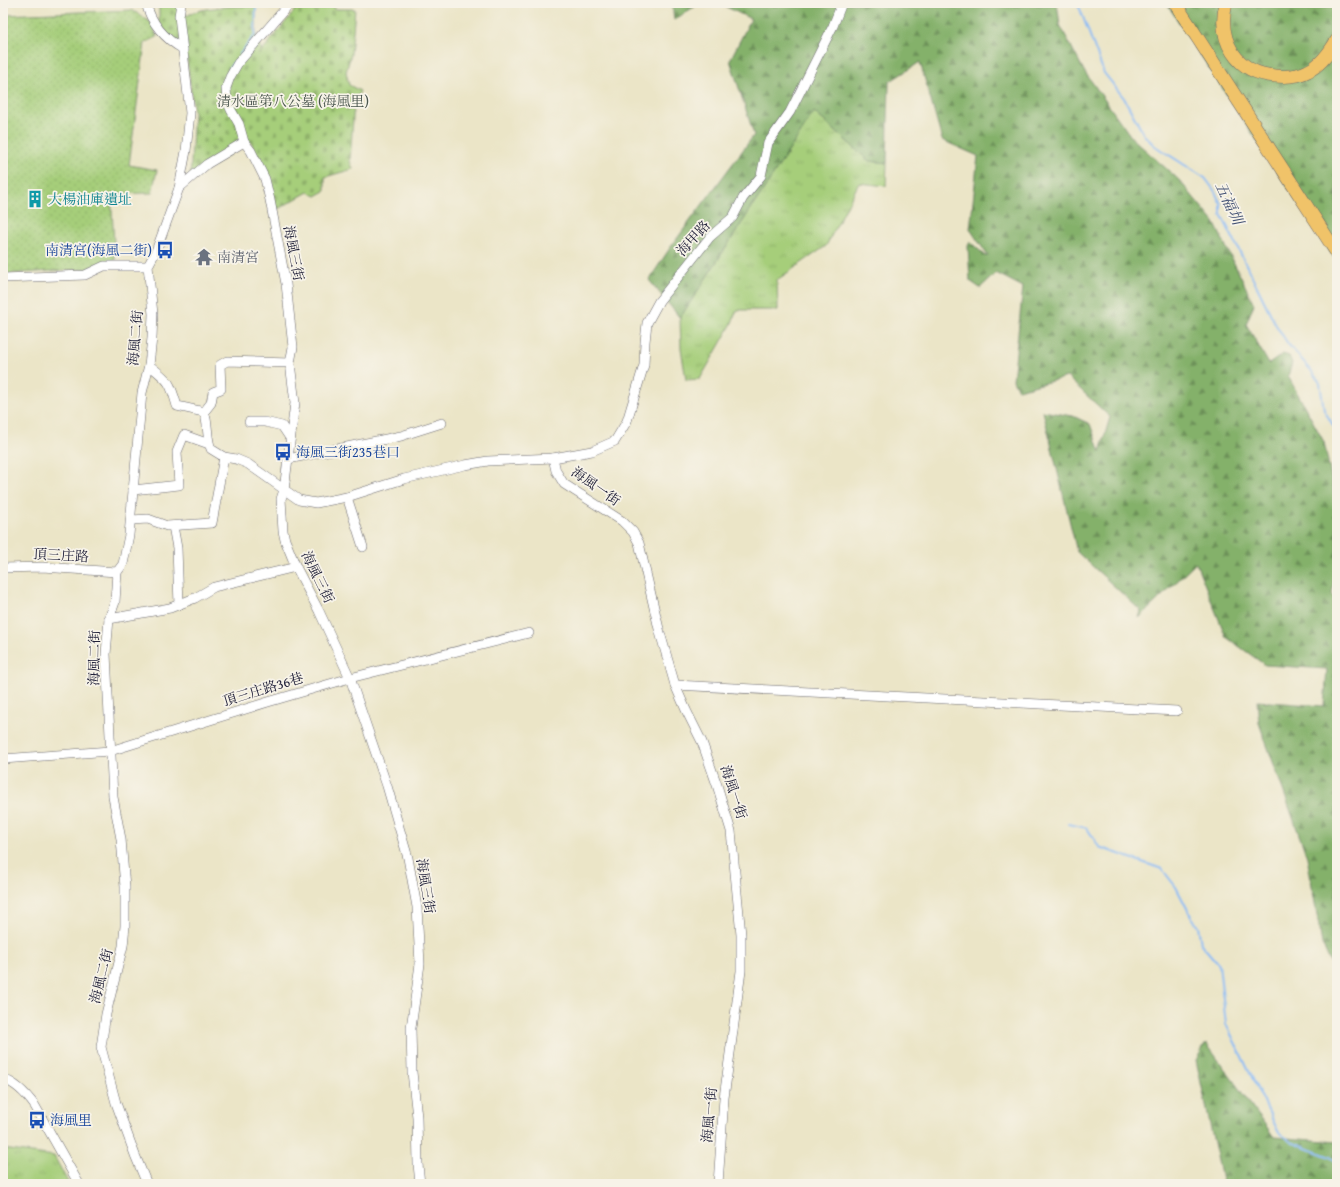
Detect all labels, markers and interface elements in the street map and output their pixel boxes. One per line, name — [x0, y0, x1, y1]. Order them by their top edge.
park label: 清水區第八公墓 (海風里) — [217, 91, 369, 111]
water label: 五福圳 — [1210, 178, 1250, 230]
building icon: 大楊油庫遺址 — [25, 189, 45, 209]
place label: 大楊油庫遺址 — [48, 189, 132, 209]
street label: 海甲路 — [672, 216, 714, 260]
street label: 海風三街 — [279, 224, 309, 282]
place label: 南清宮(海風二街) — [45, 240, 152, 260]
bus stop icon: 南清宮(海風二街) — [155, 240, 175, 260]
temple icon: 南清宮 — [194, 247, 214, 267]
place label: 南清宮 — [217, 247, 259, 267]
street label: 海風二街 — [123, 309, 147, 367]
bus stop icon: 海風三街235巷口 — [273, 442, 293, 462]
place label: 海風三街235巷口 — [296, 442, 400, 462]
street label: 海風一街 — [567, 462, 625, 510]
street label: 頂三庄路 — [33, 544, 89, 566]
street label: 海風三街 — [297, 547, 339, 607]
street label: 海風二街 — [84, 630, 104, 686]
street label: 頂三庄路36巷 — [220, 667, 306, 711]
street label: 海風一街 — [716, 762, 752, 822]
street label: 海風三街 — [412, 857, 440, 915]
street label: 海風二街 — [85, 946, 117, 1006]
street label: 海風一街 — [697, 1086, 721, 1144]
bus stop icon: 海風里 — [27, 1110, 47, 1130]
place label: 海風里 — [50, 1110, 92, 1130]

